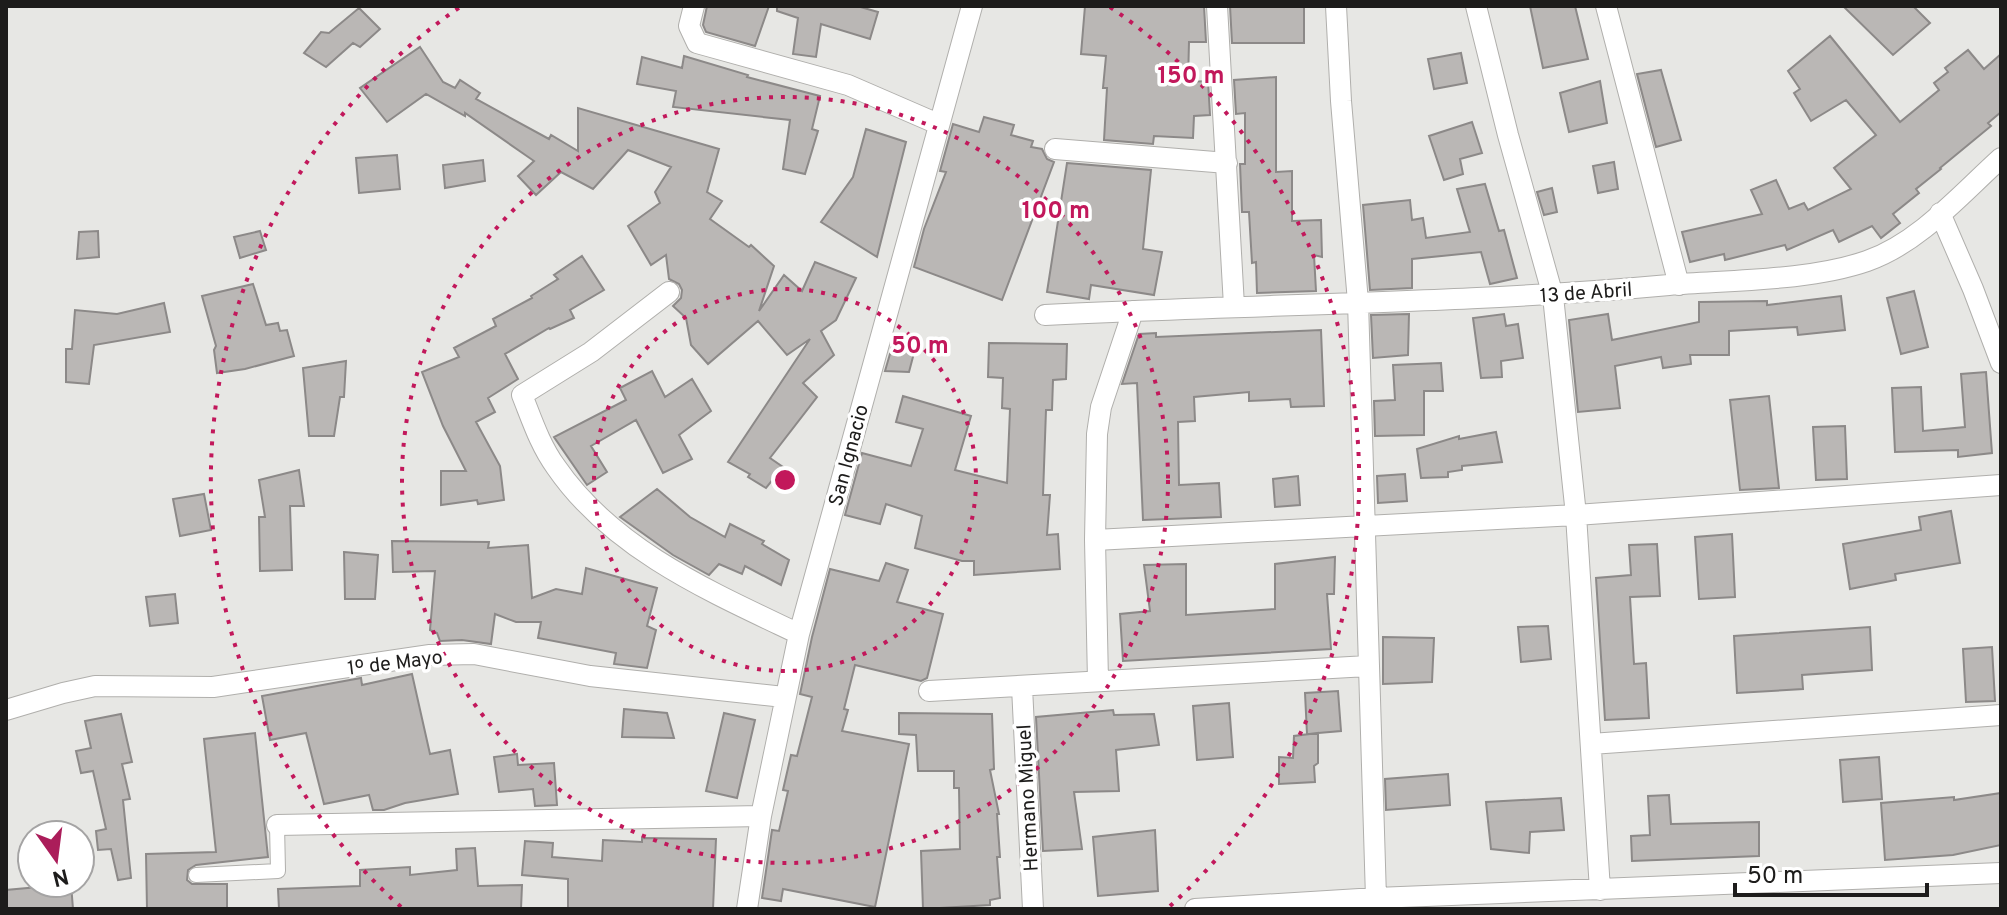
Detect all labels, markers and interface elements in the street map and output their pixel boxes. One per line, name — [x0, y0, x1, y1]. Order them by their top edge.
text: 150 m — [1157, 62, 1225, 92]
text: 100 m — [1022, 197, 1090, 227]
street label: 13 de Abril — [1539, 278, 1633, 310]
text: 50 m — [891, 332, 949, 362]
street label: San Ignacio — [824, 402, 876, 509]
centre of rings — [771, 466, 799, 494]
street label: 1º de Mayo — [346, 645, 444, 683]
street label: Hermano Miguel — [1012, 724, 1046, 872]
north arrow — [16, 819, 96, 899]
scale bar — [1735, 847, 1927, 897]
text: N — [49, 861, 71, 891]
text: 50 m — [1747, 862, 1803, 892]

